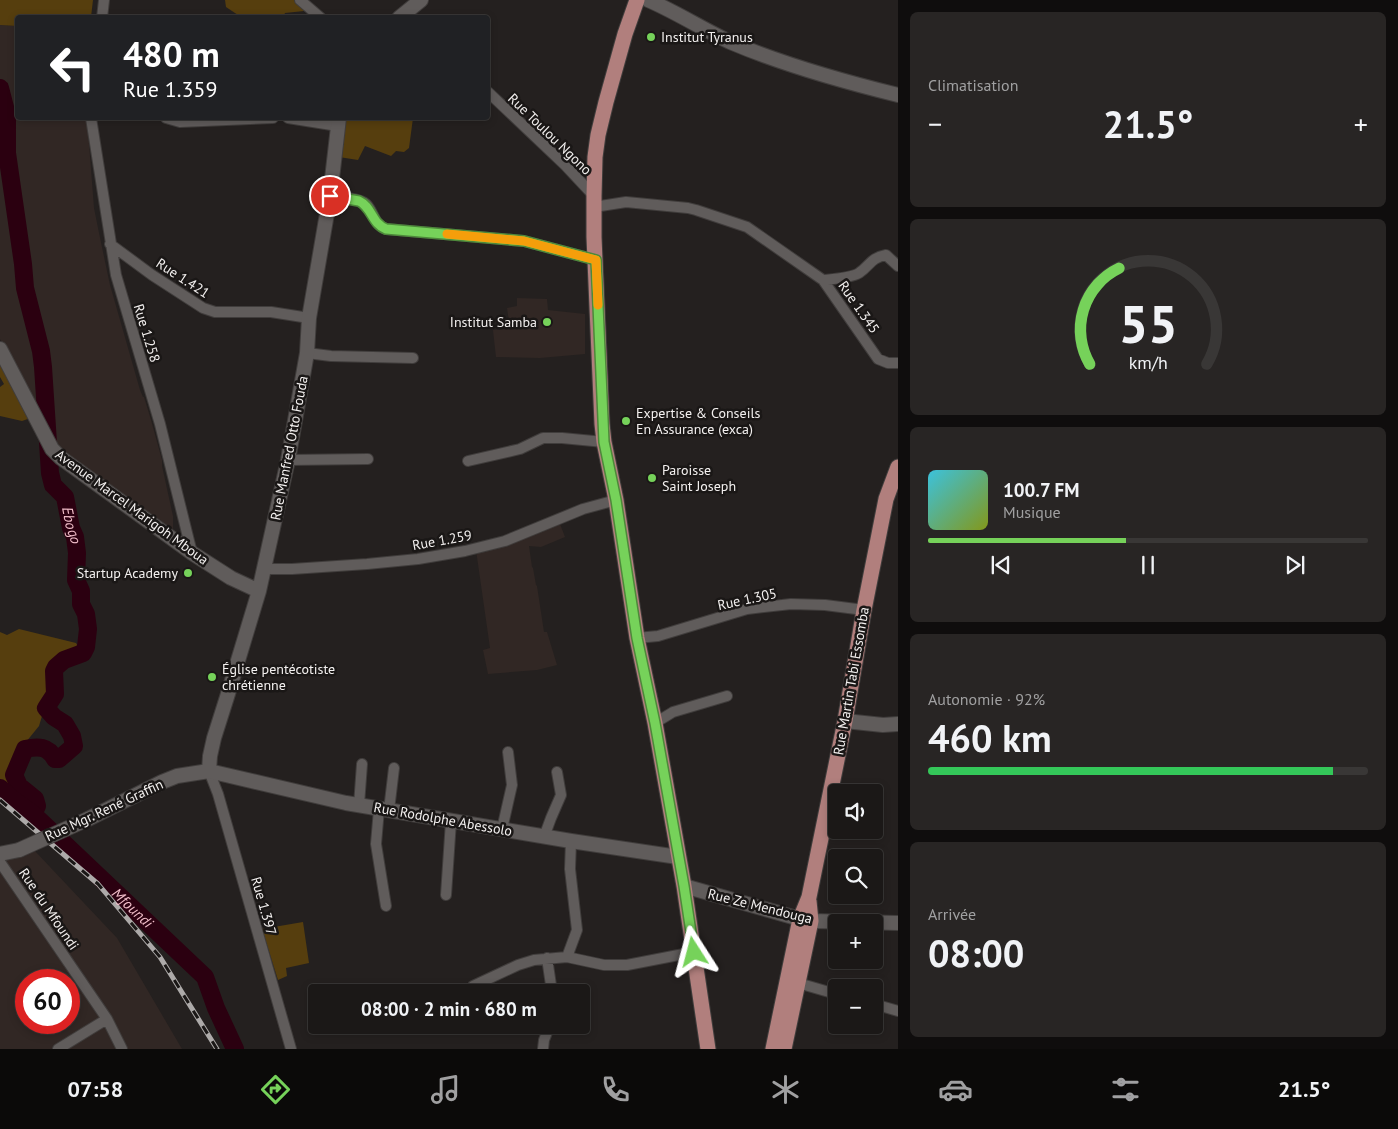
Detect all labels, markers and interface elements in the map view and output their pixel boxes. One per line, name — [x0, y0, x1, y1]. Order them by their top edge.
place label: Institut Tyranus — [661, 28, 753, 46]
text: 480 m — [123, 31, 220, 77]
marker: Institut Tyranus — [645, 31, 657, 43]
icon: left — [40, 35, 105, 100]
text: Rue 1.359 — [123, 75, 217, 103]
text: Climatisation — [928, 75, 1018, 95]
street label: Rue Toulou Ngono — [504, 89, 596, 179]
text: 21.5° — [1103, 99, 1193, 148]
text: − — [928, 105, 942, 142]
text: + — [1354, 105, 1368, 142]
pin — [309, 175, 351, 217]
icon: arrive — [316, 182, 344, 210]
street label: Rue 1.421 — [153, 254, 213, 302]
street label: Rue 1.345 — [834, 277, 884, 337]
text: 55 — [1119, 290, 1177, 357]
street label: Rue 1.258 — [130, 302, 164, 364]
place label: Institut Samba — [450, 313, 537, 331]
marker: Institut Samba — [541, 316, 553, 328]
text: km/h — [1128, 351, 1168, 374]
street label: Rue Manfred Otto Fouda — [266, 374, 312, 522]
place label: Expertise & Conseils En Assurance (exca) — [636, 404, 760, 438]
marker: Expertise & Conseils En Assurance (exca) — [620, 415, 632, 427]
street label: Avenue Marcel Marigoh Mboua — [52, 445, 212, 569]
place label: Paroisse Saint Joseph — [662, 461, 736, 495]
marker: Paroisse Saint Joseph — [646, 472, 658, 484]
text: 100.7 FM — [1003, 478, 1079, 502]
text: Musique — [1003, 502, 1061, 522]
water label: Ebogo — [58, 505, 86, 545]
street label: Rue 1.259 — [411, 526, 473, 554]
icon: previous — [987, 551, 1015, 579]
icon: pause — [1134, 551, 1162, 579]
icon: next — [1281, 551, 1309, 579]
place label: Startup Academy — [77, 564, 178, 582]
marker: Startup Academy — [182, 567, 194, 579]
street label: Rue 1.305 — [716, 584, 778, 614]
street label: Rue Martin Tabi Essomba — [829, 605, 873, 757]
place label: Église pentécotiste chrétienne — [222, 660, 335, 694]
marker: Église pentécotiste chrétienne — [206, 671, 218, 683]
text: Autonomie · 92% — [928, 689, 1045, 709]
text: 460 km — [928, 713, 1052, 762]
street label: Rue Mgr. René Graffin — [42, 775, 166, 845]
map controls — [828, 784, 883, 1034]
button: sound — [828, 784, 883, 839]
street label: Rue Rodolphe Abessolo — [372, 798, 514, 840]
button: search — [828, 849, 883, 904]
street label: Rue du Mfoundi — [15, 865, 83, 953]
street label: Rue 1.397 — [247, 875, 281, 937]
water label: Mfoundi — [108, 884, 158, 933]
street label: Rue Ze Mendouga — [706, 884, 814, 928]
text: Arrivée — [928, 904, 976, 924]
button: + — [828, 914, 883, 969]
position arrow — [667, 925, 719, 977]
text: 08:00 — [928, 928, 1024, 977]
speed limit sign: 60 — [15, 969, 80, 1034]
button: − — [828, 979, 883, 1034]
text: 08:00 · 2 min · 680 m — [361, 997, 537, 1021]
icon: directions — [258, 1072, 293, 1107]
icon: music — [428, 1072, 463, 1107]
icon: phone — [598, 1072, 633, 1107]
icon: climate — [768, 1072, 803, 1107]
icon: car — [938, 1072, 973, 1107]
icon: filters — [1108, 1072, 1143, 1107]
text: 07:58 — [67, 1075, 123, 1103]
text: 21.5° — [1278, 1075, 1330, 1103]

